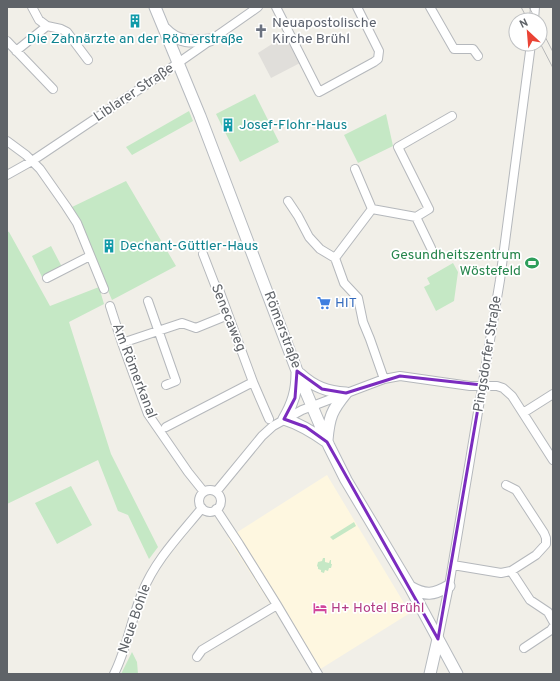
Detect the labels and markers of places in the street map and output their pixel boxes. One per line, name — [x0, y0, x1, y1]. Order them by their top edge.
building icon: Die Zahnärzte an der Römerstraße — [127, 13, 143, 29]
place label: Neuapostolische Kirche Brühl — [272, 15, 376, 48]
church icon: Neuapostolische Kirche Brühl — [253, 23, 269, 39]
place label: Die Zahnärzte an der Römerstraße — [27, 31, 243, 48]
building icon: Josef-Flohr-Haus — [220, 117, 236, 133]
place label: Josef-Flohr-Haus — [239, 117, 347, 134]
building icon: Dechant-Güttler-Haus — [101, 238, 117, 254]
place label: Dechant-Güttler-Haus — [120, 238, 258, 255]
place label: Gesundheitszentrum Wöstefeld — [391, 247, 521, 280]
sports icon: Gesundheitszentrum Wöstefeld — [524, 255, 540, 271]
supermarket icon: HIT — [316, 295, 332, 311]
place label: HIT — [335, 295, 357, 312]
hotel icon: H+ Hotel Brühl — [312, 600, 328, 616]
place label: H+ Hotel Brühl — [331, 600, 424, 617]

